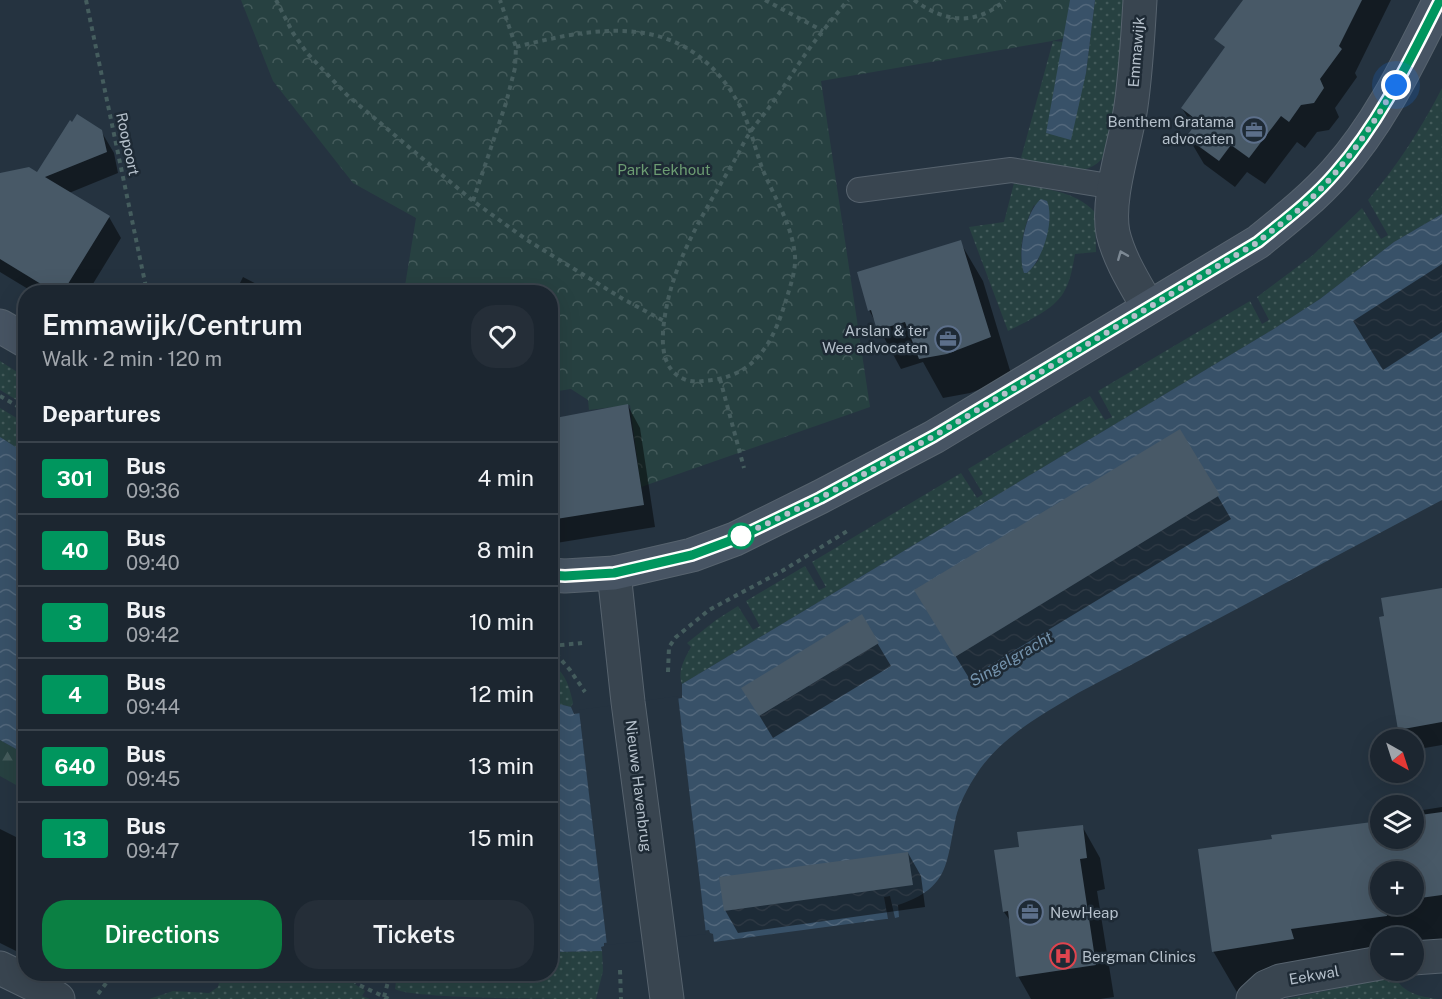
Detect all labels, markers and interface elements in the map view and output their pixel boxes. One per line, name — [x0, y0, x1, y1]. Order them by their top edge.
street label: Emmawijk — [1124, 16, 1148, 88]
your location — [1381, 70, 1411, 100]
street label: Roopoort — [113, 111, 143, 177]
place label: Benthem Gratama advocaten — [1108, 113, 1234, 147]
office icon: Benthem Gratama advocaten — [1239, 115, 1269, 145]
park label: Park Eekhout — [617, 161, 711, 178]
one-way arrow — [1116, 251, 1129, 261]
button: heart — [471, 305, 534, 368]
text: Emmawijk/Centrum — [42, 308, 303, 341]
place label: Arslan & ter Wee advocaten — [822, 322, 928, 356]
office icon: Arslan & ter Wee advocaten — [933, 324, 963, 354]
text: Walk · 2 min · 120 m — [42, 347, 222, 371]
text: Departures — [42, 401, 161, 427]
text: Bus — [126, 453, 166, 479]
text: 4 min — [478, 465, 534, 491]
text: 301 — [57, 466, 93, 491]
text: 09:36 — [126, 479, 180, 503]
unlabelled marker — [728, 523, 754, 549]
text: Bus — [126, 525, 166, 551]
text: 8 min — [477, 537, 534, 563]
text: 40 — [61, 538, 89, 563]
text: 09:40 — [126, 551, 180, 575]
text: Bus — [126, 597, 166, 623]
text: 10 min — [469, 609, 534, 635]
text: 3 — [68, 610, 82, 635]
text: 09:42 — [126, 623, 179, 647]
water label: Singelgracht — [966, 627, 1056, 691]
text: Bus — [126, 669, 166, 695]
text: 12 min — [469, 681, 534, 707]
text: 4 — [68, 682, 82, 707]
text: 09:44 — [126, 695, 180, 719]
street label: Nieuwe Havenbrug — [622, 719, 656, 853]
north arrow — [1370, 729, 1424, 783]
map controls — [1370, 729, 1424, 981]
text: Bus — [126, 741, 166, 767]
text: 13 min — [469, 753, 534, 779]
text: 640 — [54, 754, 96, 779]
text: 09:45 — [126, 767, 180, 791]
button: layers — [1370, 795, 1424, 849]
text: Bus — [126, 813, 166, 839]
text: 15 min — [468, 825, 534, 851]
text: 13 — [64, 826, 86, 851]
text: 09:47 — [126, 839, 180, 863]
button: + — [1370, 861, 1424, 915]
office icon: NewHeap — [1015, 897, 1045, 927]
button: Directions — [42, 900, 282, 969]
button: Tickets — [294, 900, 534, 969]
place label: NewHeap — [1050, 904, 1118, 921]
button: − — [1370, 927, 1424, 981]
hospital icon: Bergman Clinics — [1048, 941, 1078, 971]
place label: Bergman Clinics — [1082, 948, 1196, 965]
street label: Eekwal — [1288, 962, 1340, 988]

